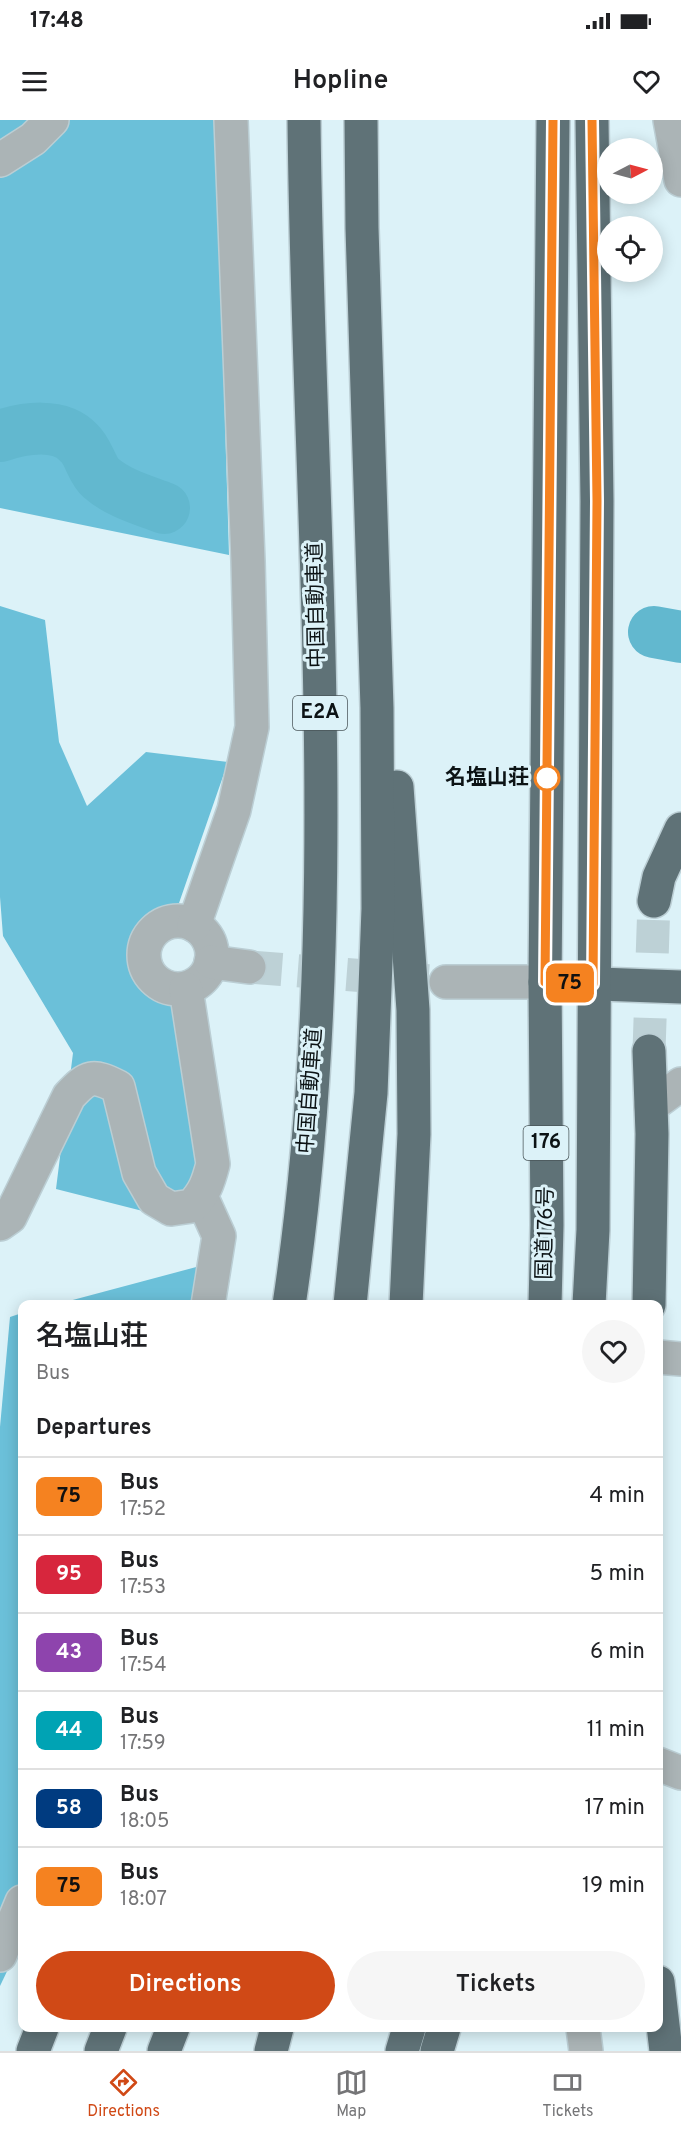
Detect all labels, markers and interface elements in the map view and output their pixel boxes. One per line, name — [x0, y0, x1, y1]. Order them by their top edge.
text: 17:48 — [30, 8, 84, 35]
text: Hopline — [293, 64, 388, 98]
icon: menu — [18, 65, 51, 98]
icon: heart — [630, 65, 663, 98]
north arrow — [597, 138, 663, 204]
map controls — [597, 138, 663, 282]
button: locate — [597, 216, 663, 282]
street label: 中国自動車道 — [302, 542, 332, 668]
road number: E2A — [293, 696, 347, 730]
place label: 名塩山荘 — [445, 765, 529, 792]
marker: 名塩山荘 — [534, 765, 560, 791]
line badge: 75 — [543, 964, 597, 1002]
text: 75 — [558, 970, 582, 997]
street label: 中国自動車道 — [293, 1027, 329, 1155]
road number: 176 — [524, 1126, 568, 1160]
street label: 国道176号 — [532, 1186, 560, 1280]
text: 名塩山荘 — [36, 1320, 148, 1356]
button: heart — [582, 1320, 645, 1383]
text: Bus — [36, 1361, 70, 1387]
text: Departures — [36, 1415, 152, 1442]
text: Bus — [120, 1470, 159, 1497]
text: 75 — [57, 1483, 81, 1510]
text: 4 min — [590, 1483, 645, 1510]
text: 17:52 — [120, 1497, 166, 1523]
text: Bus — [120, 1548, 159, 1575]
text: 95 — [56, 1561, 82, 1588]
text: 5 min — [590, 1561, 645, 1588]
text: 17:53 — [120, 1575, 166, 1601]
text: Bus — [120, 1626, 159, 1653]
text: 43 — [56, 1639, 82, 1666]
text: 6 min — [590, 1639, 645, 1666]
text: 17:54 — [120, 1653, 167, 1679]
text: Bus — [120, 1704, 159, 1731]
text: 44 — [56, 1717, 83, 1744]
text: 11 min — [587, 1717, 645, 1744]
text: 17:59 — [120, 1731, 166, 1757]
text: Bus — [120, 1782, 159, 1809]
text: 58 — [56, 1795, 82, 1822]
text: 17 min — [585, 1795, 645, 1822]
text: 18:05 — [120, 1809, 169, 1835]
text: Bus — [120, 1860, 159, 1887]
text: 75 — [57, 1873, 81, 1900]
text: 19 min — [582, 1873, 645, 1900]
text: 18:07 — [120, 1887, 167, 1913]
button: Directions — [36, 1951, 335, 2020]
button: Tickets — [347, 1951, 645, 2020]
tab: Directions — [87, 2066, 160, 2122]
tab: Map — [335, 2066, 368, 2122]
tab: Tickets — [542, 2066, 594, 2122]

